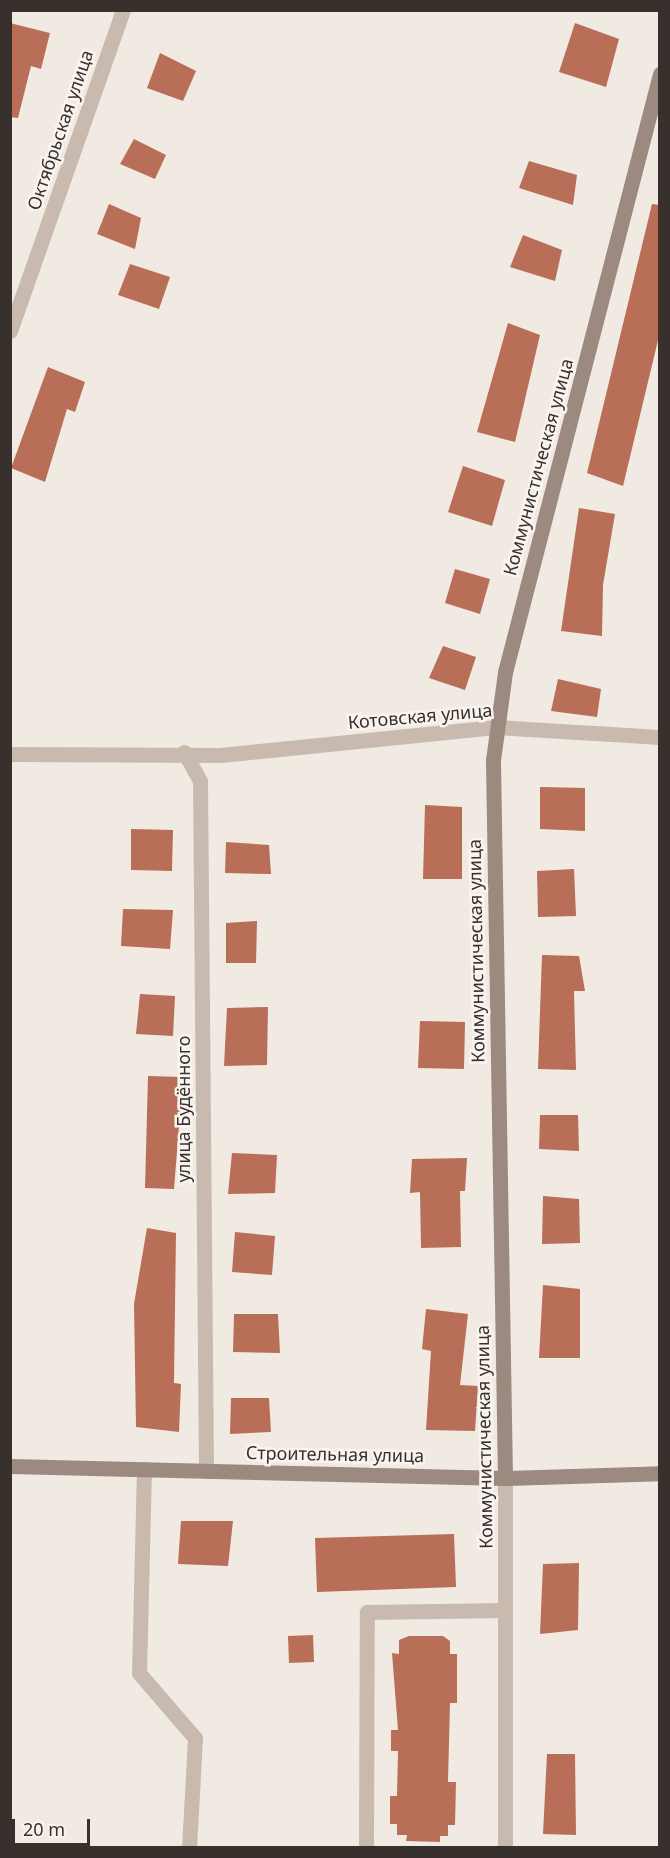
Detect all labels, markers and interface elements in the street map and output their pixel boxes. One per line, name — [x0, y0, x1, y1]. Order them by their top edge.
street label: Октябрьская улица — [22, 47, 98, 213]
street label: Коммунистическая улица — [499, 356, 577, 578]
street label: Котовская улица — [347, 699, 493, 733]
street label: Коммунистическая улица — [463, 839, 489, 1063]
street label: улица Будённого — [172, 1036, 194, 1182]
street label: Коммунистическая улица — [471, 1325, 497, 1549]
street label: Строительная улица — [246, 1442, 424, 1466]
scale bar — [15, 1807, 93, 1845]
text: 20 m — [23, 1817, 65, 1841]

